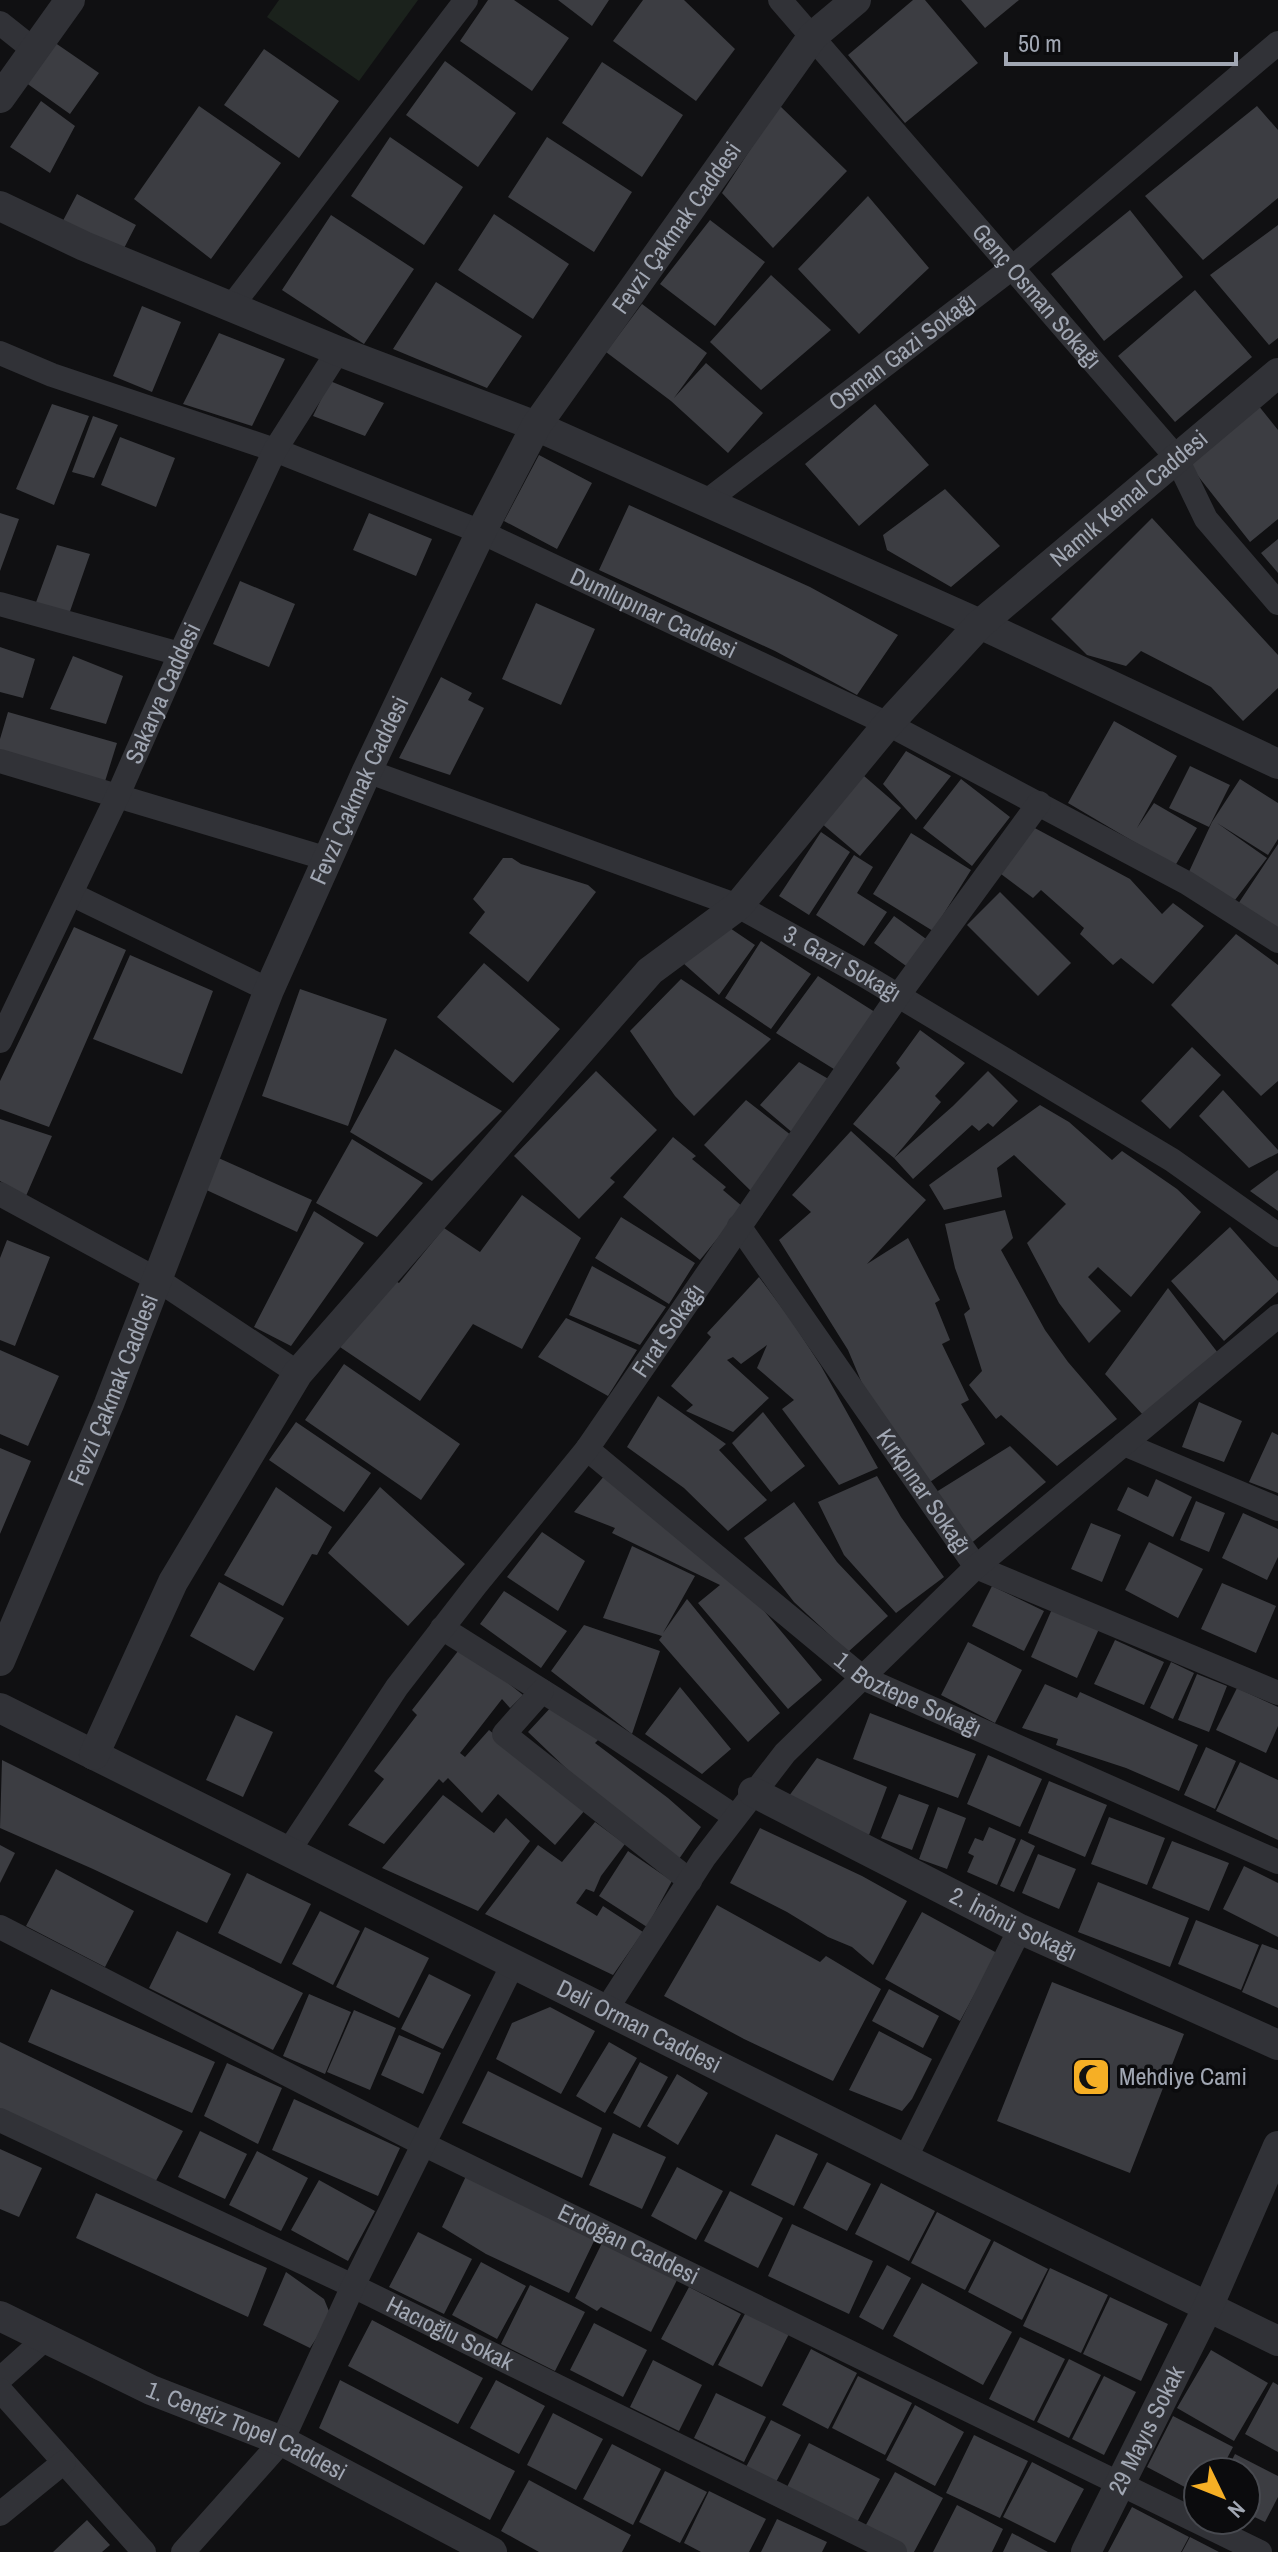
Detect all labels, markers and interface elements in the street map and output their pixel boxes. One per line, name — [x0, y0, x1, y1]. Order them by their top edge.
scale bar — [1006, 16, 1236, 66]
text: 50 m — [1018, 27, 1062, 59]
street label: Fevzi Çakmak Caddesi — [604, 135, 748, 320]
street label: Genç Osman Sokağı — [966, 216, 1109, 375]
street label: Osman Gazi Sokağı — [822, 284, 982, 417]
street label: Namık Kemal Caddesi — [1043, 422, 1214, 573]
street label: Dumlupınar Caddesi — [565, 559, 742, 665]
street label: Sakarya Caddesi — [117, 617, 207, 768]
street label: Fevzi Çakmak Caddesi — [301, 691, 415, 889]
street label: 3. Gazi Sokağı — [778, 917, 908, 1009]
street label: Fırat Sokağı — [624, 1277, 711, 1383]
street label: Fevzi Çakmak Caddesi — [59, 1289, 165, 1490]
street label: Kırkpınar Sokağı — [870, 1422, 980, 1561]
street label: 1. Boztepe Sokağı — [828, 1644, 987, 1744]
street label: 2. İnönü Sokağı — [945, 1879, 1083, 1968]
street label: Deli Orman Caddesi — [552, 1971, 727, 2080]
mosque icon: Mehdiye Cami — [1070, 2056, 1112, 2098]
place label: Mehdiye Cami — [1119, 2060, 1247, 2092]
street label: Erdoğan Caddesi — [553, 2195, 705, 2291]
street label: Hacıoğlu Sokak — [381, 2288, 519, 2377]
street label: 29 Mayıs Sokak — [1100, 2360, 1191, 2500]
street label: 1. Cengiz Topel Caddesi — [142, 2373, 353, 2487]
north arrow — [1182, 2456, 1262, 2536]
text: N — [1221, 2495, 1252, 2525]

